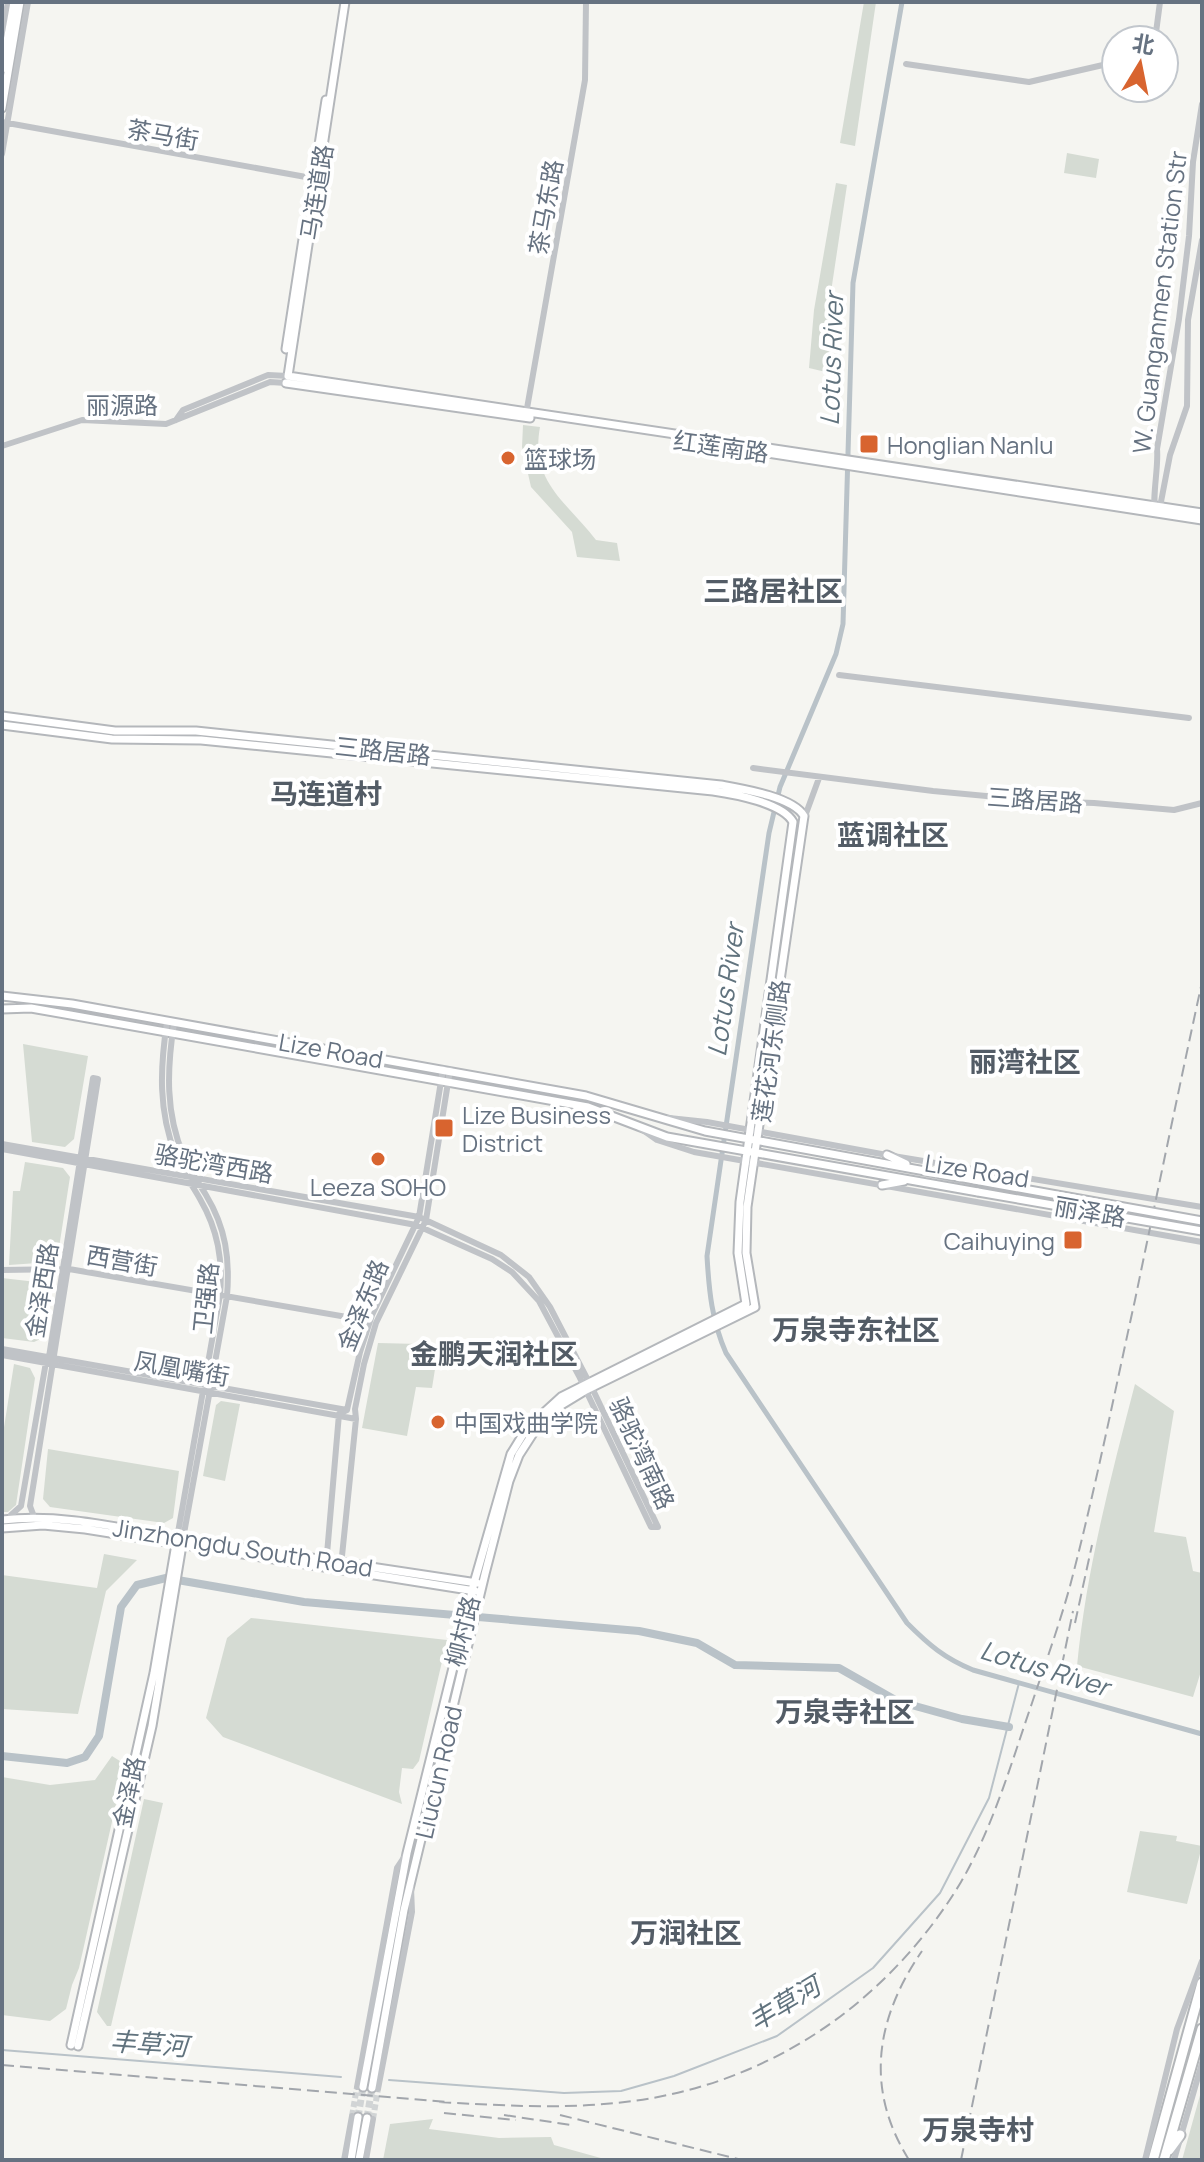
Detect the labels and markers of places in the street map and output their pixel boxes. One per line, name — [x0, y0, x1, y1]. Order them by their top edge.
place label: Honglian Nanlu — [887, 428, 1054, 461]
marker: Honglian Nanlu — [858, 433, 880, 455]
place label: 篮球场 — [524, 442, 596, 475]
marker: 篮球场 — [499, 449, 517, 467]
place label: Lize Business District — [462, 1098, 611, 1159]
marker: Lize Business District — [433, 1117, 455, 1139]
marker: Leeza SOHO — [369, 1150, 387, 1168]
place label: Leeza SOHO — [310, 1170, 446, 1203]
place label: Caihuying — [944, 1224, 1055, 1257]
marker: Caihuying — [1062, 1229, 1084, 1251]
place label: 中国戏曲学院 — [454, 1406, 598, 1439]
marker: 中国戏曲学院 — [429, 1413, 447, 1431]

